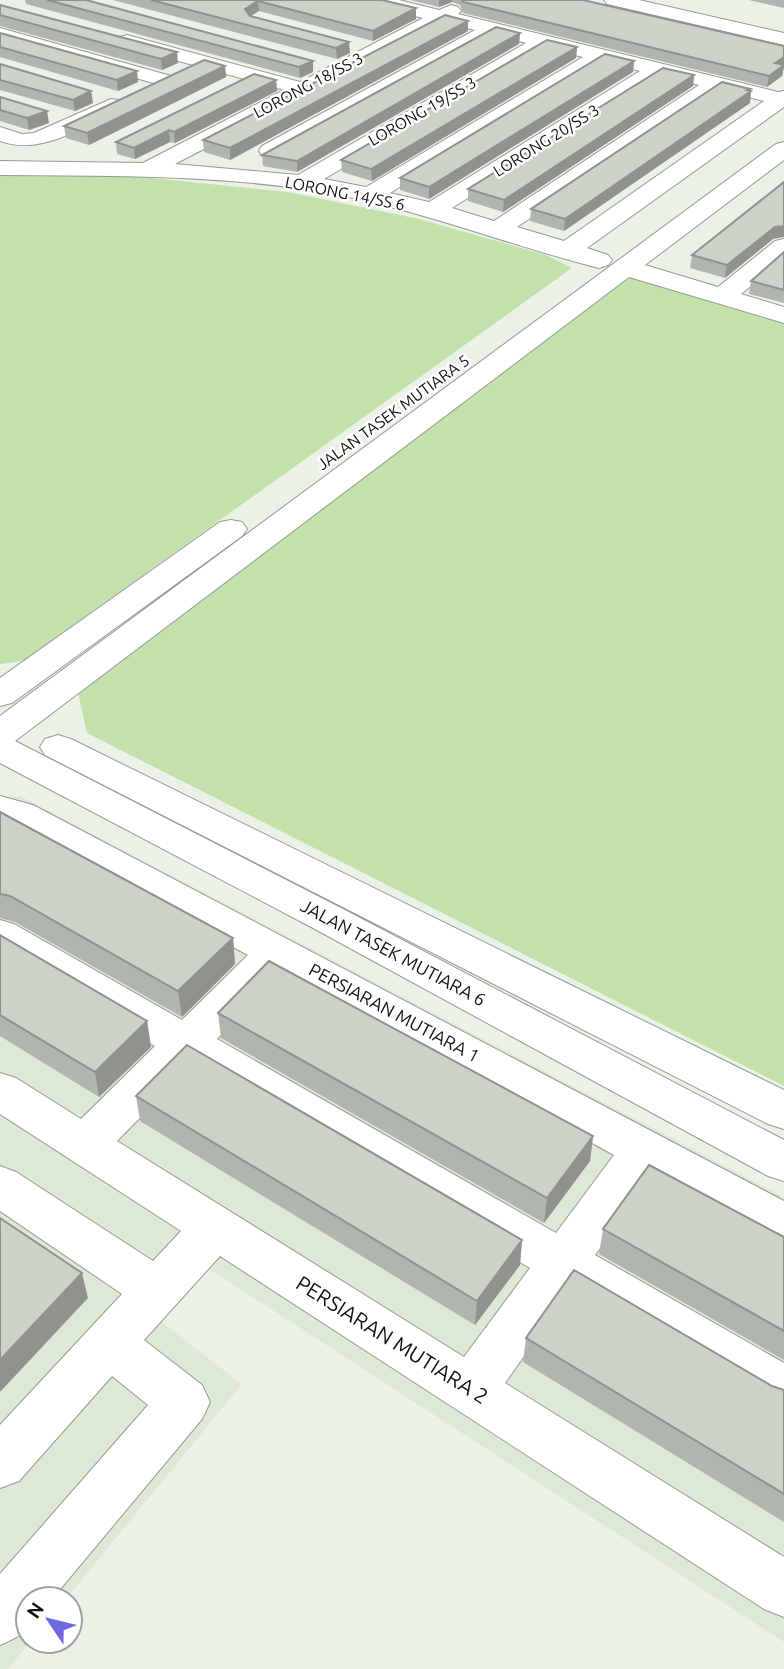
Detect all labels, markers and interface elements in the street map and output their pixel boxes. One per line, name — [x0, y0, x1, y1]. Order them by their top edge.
street label: LORONG 18/SS 3 — [250, 49, 366, 121]
street label: LORONG 19/SS 3 — [365, 73, 479, 149]
street label: LORONG 20/SS 3 — [490, 100, 602, 180]
street label: LORONG 14/SS 6 — [284, 173, 406, 213]
street label: JALAN TASEK MUTIARA 5 — [313, 351, 473, 473]
street label: JALAN TASEK MUTIARA 6 — [298, 895, 489, 1009]
street label: PERSIARAN MUTIARA 1 — [306, 959, 483, 1066]
street label: PERSIARAN MUTIARA 2 — [292, 1270, 493, 1408]
north arrow — [14, 1585, 84, 1655]
text: N — [22, 1598, 48, 1622]

